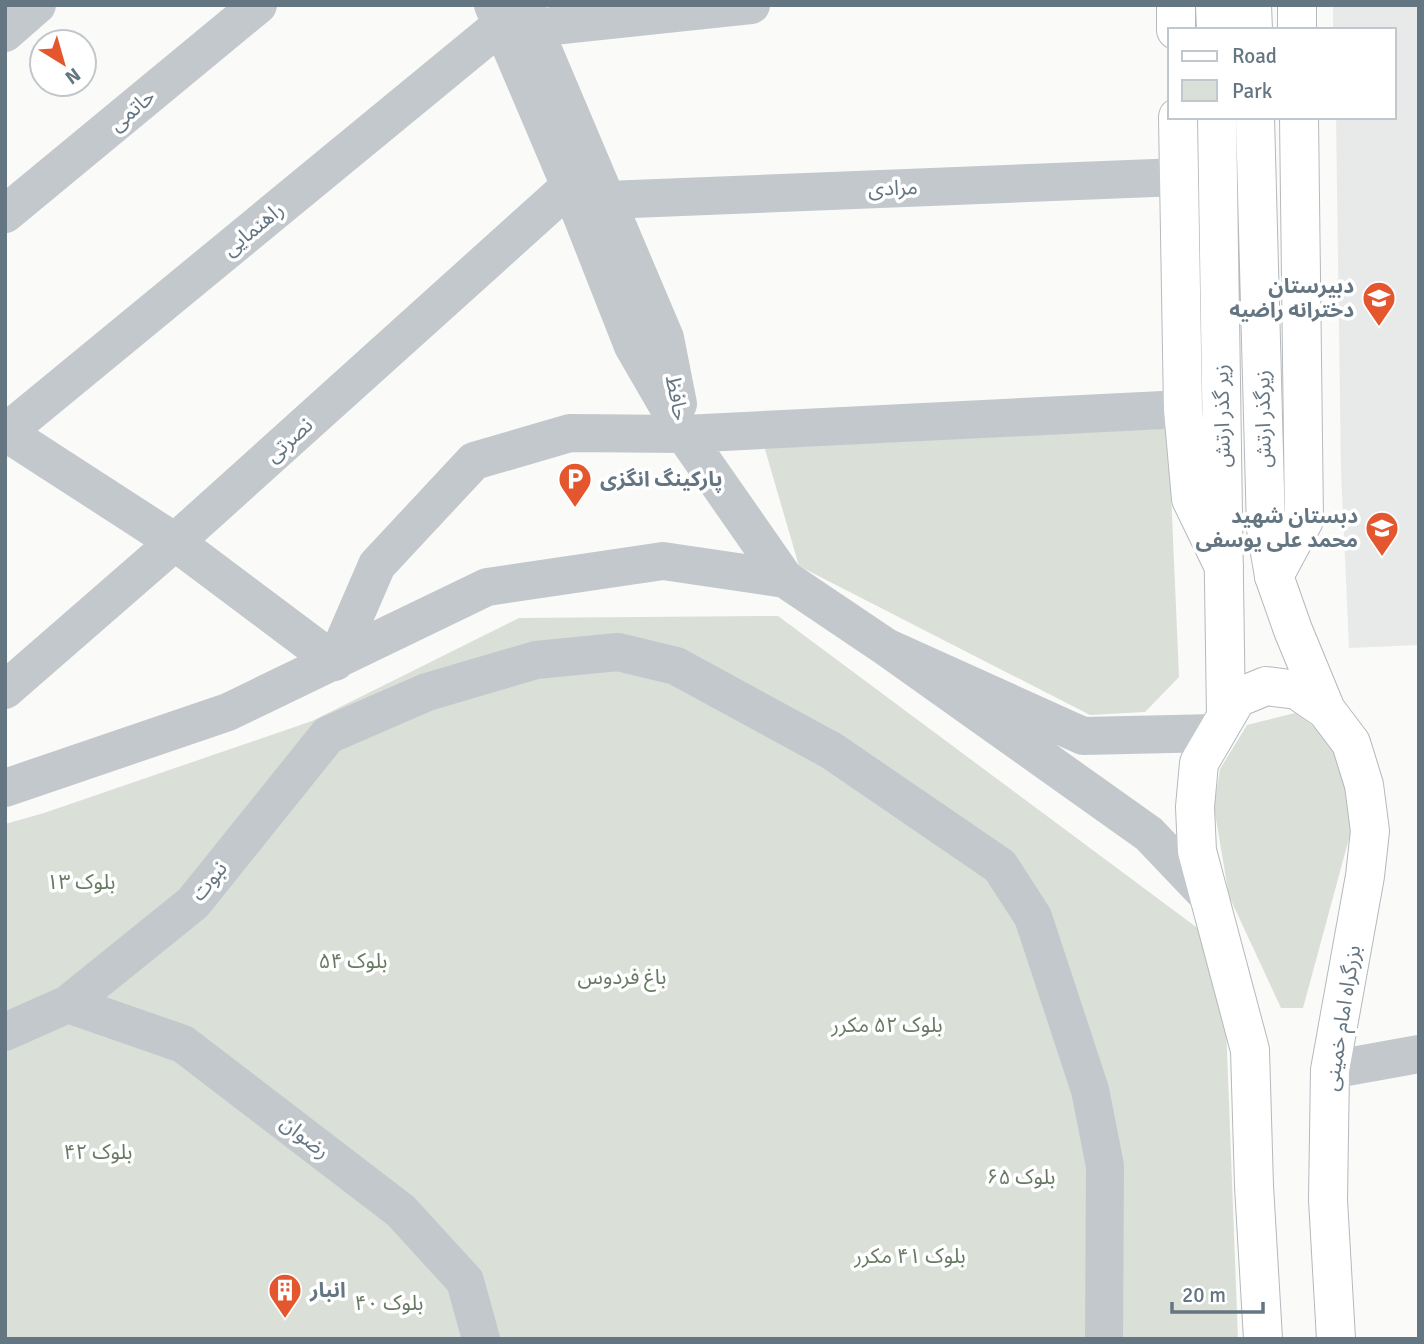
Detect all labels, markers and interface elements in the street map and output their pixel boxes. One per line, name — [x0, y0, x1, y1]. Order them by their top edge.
north arrow — [28, 28, 98, 98]
legend — [1168, 28, 1396, 119]
text: Road — [1232, 43, 1277, 69]
text: N — [60, 62, 85, 89]
text: Park — [1232, 78, 1273, 104]
street label: حاتمی — [104, 83, 160, 137]
street label: مرادی — [868, 174, 918, 202]
street label: راهنمایی — [217, 196, 289, 262]
place label: دبیرستان دخترانه راضیه — [1229, 273, 1354, 323]
school or university icon: دبیرستان دخترانه راضیه — [1360, 279, 1398, 328]
street label: زیر گذر ارتش — [1208, 364, 1236, 468]
street label: زیرگذر ارتش — [1249, 370, 1277, 468]
street label: حافظ — [660, 373, 694, 423]
street label: نصرتی — [260, 412, 318, 468]
parking icon: پارکینگ انگزی — [556, 460, 594, 509]
place label: پارکینگ انگزی — [600, 466, 723, 493]
place label: دبستان شهید محمد علی یوسفی — [1196, 503, 1358, 553]
school or university icon: دبستان شهید محمد علی یوسفی — [1363, 509, 1401, 558]
street label: نبوت — [185, 856, 233, 906]
park label: بلوک ۱۳ — [47, 869, 115, 895]
street label: بزرگراه امام خمینی — [1318, 943, 1369, 1093]
park label: بلوک ۵۴ — [319, 948, 387, 974]
park label: باغ فردوس — [578, 964, 666, 992]
park label: بلوک ۵۲ مکرر — [830, 1012, 943, 1038]
street label: رضوان — [275, 1110, 335, 1164]
park label: بلوک ۴۲ — [64, 1139, 132, 1165]
park label: بلوک ۶۵ — [987, 1164, 1055, 1190]
park label: بلوک ۴۱ مکرر — [853, 1243, 966, 1269]
scale bar — [1172, 1270, 1263, 1314]
building icon: انبار — [266, 1271, 304, 1320]
place label: انبار — [309, 1277, 346, 1303]
text: 20 m — [1182, 1282, 1226, 1308]
park label: بلوک ۴۰ — [355, 1290, 423, 1316]

